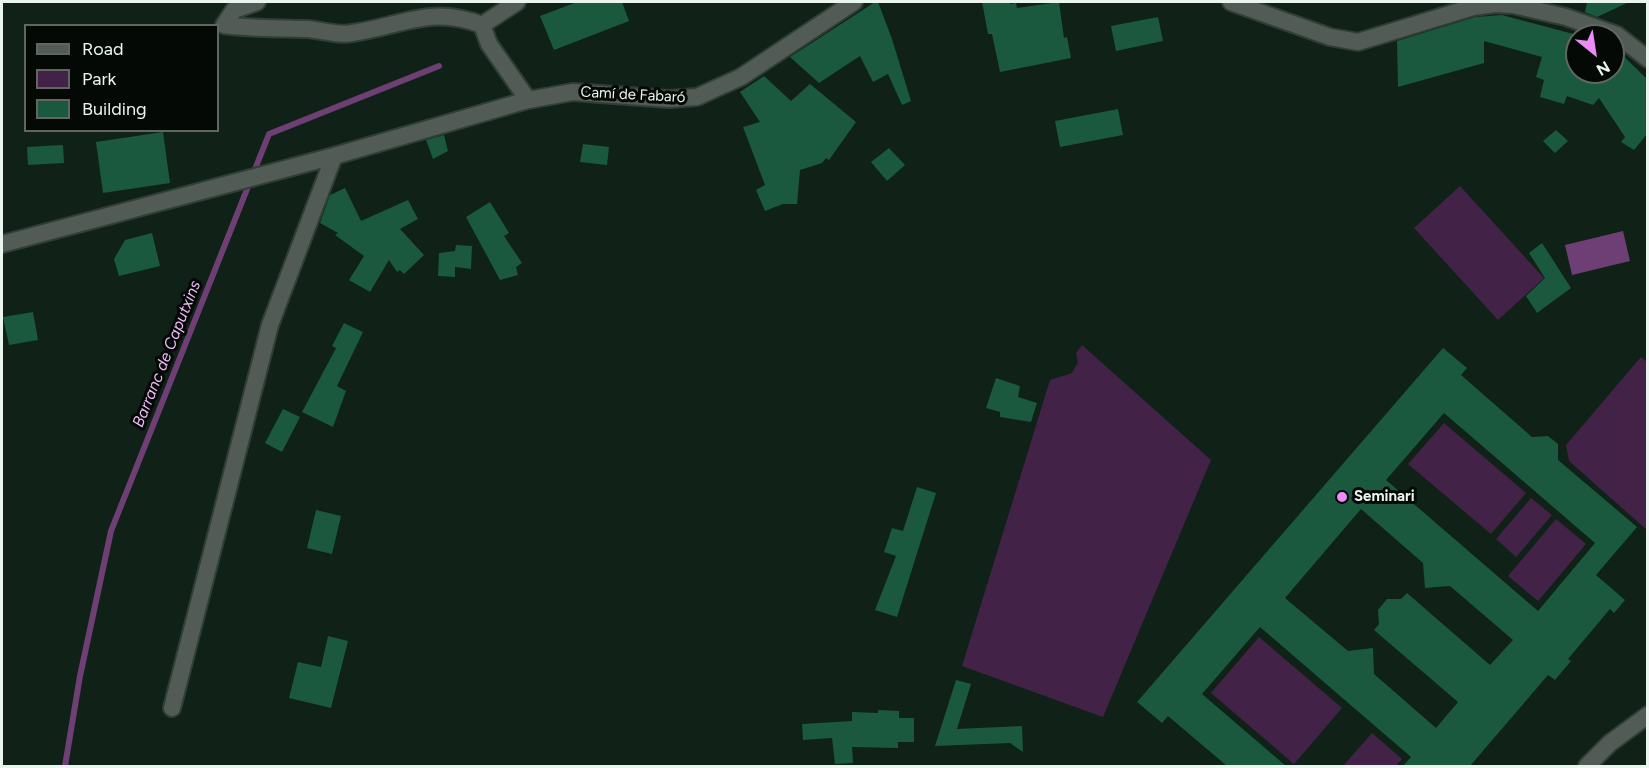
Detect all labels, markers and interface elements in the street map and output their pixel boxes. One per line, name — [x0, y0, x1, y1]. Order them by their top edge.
legend — [24, 24, 219, 132]
north arrow — [1565, 24, 1625, 84]
text: Road — [82, 38, 123, 60]
text: N — [1593, 57, 1613, 80]
text: Park — [82, 68, 116, 90]
street label: Camí de Fabaró — [580, 83, 686, 107]
text: Building — [82, 98, 147, 120]
water label: Barranc de Caputxins — [129, 278, 205, 430]
place label: Seminari — [1354, 488, 1415, 506]
marker: Seminari — [1335, 490, 1349, 504]

